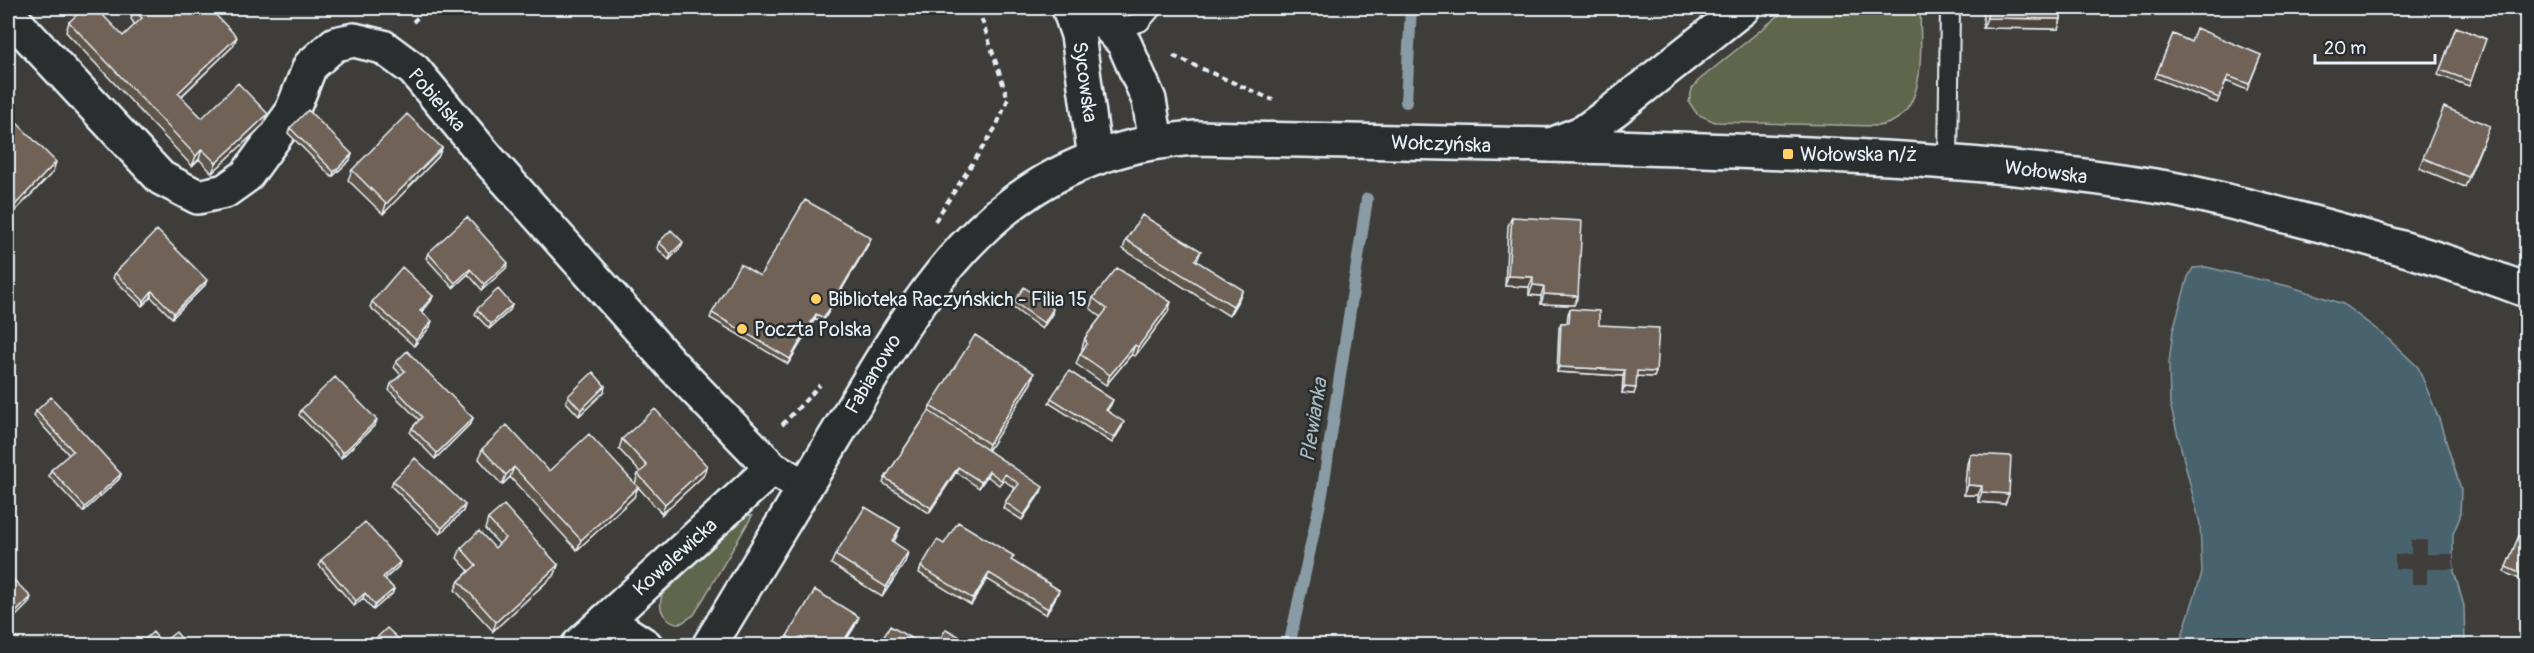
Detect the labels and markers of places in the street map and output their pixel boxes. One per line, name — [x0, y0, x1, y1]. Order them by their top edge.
place label: Wołowska n/ż — [1800, 142, 1917, 167]
marker: Wołowska n/ż — [1781, 147, 1795, 161]
place label: Biblioteka Raczyńskich - Filia 15 — [828, 287, 1087, 312]
marker: Biblioteka Raczyńskich - Filia 15 — [809, 292, 823, 306]
place label: Poczta Polska — [754, 317, 871, 342]
marker: Poczta Polska — [735, 322, 749, 336]

